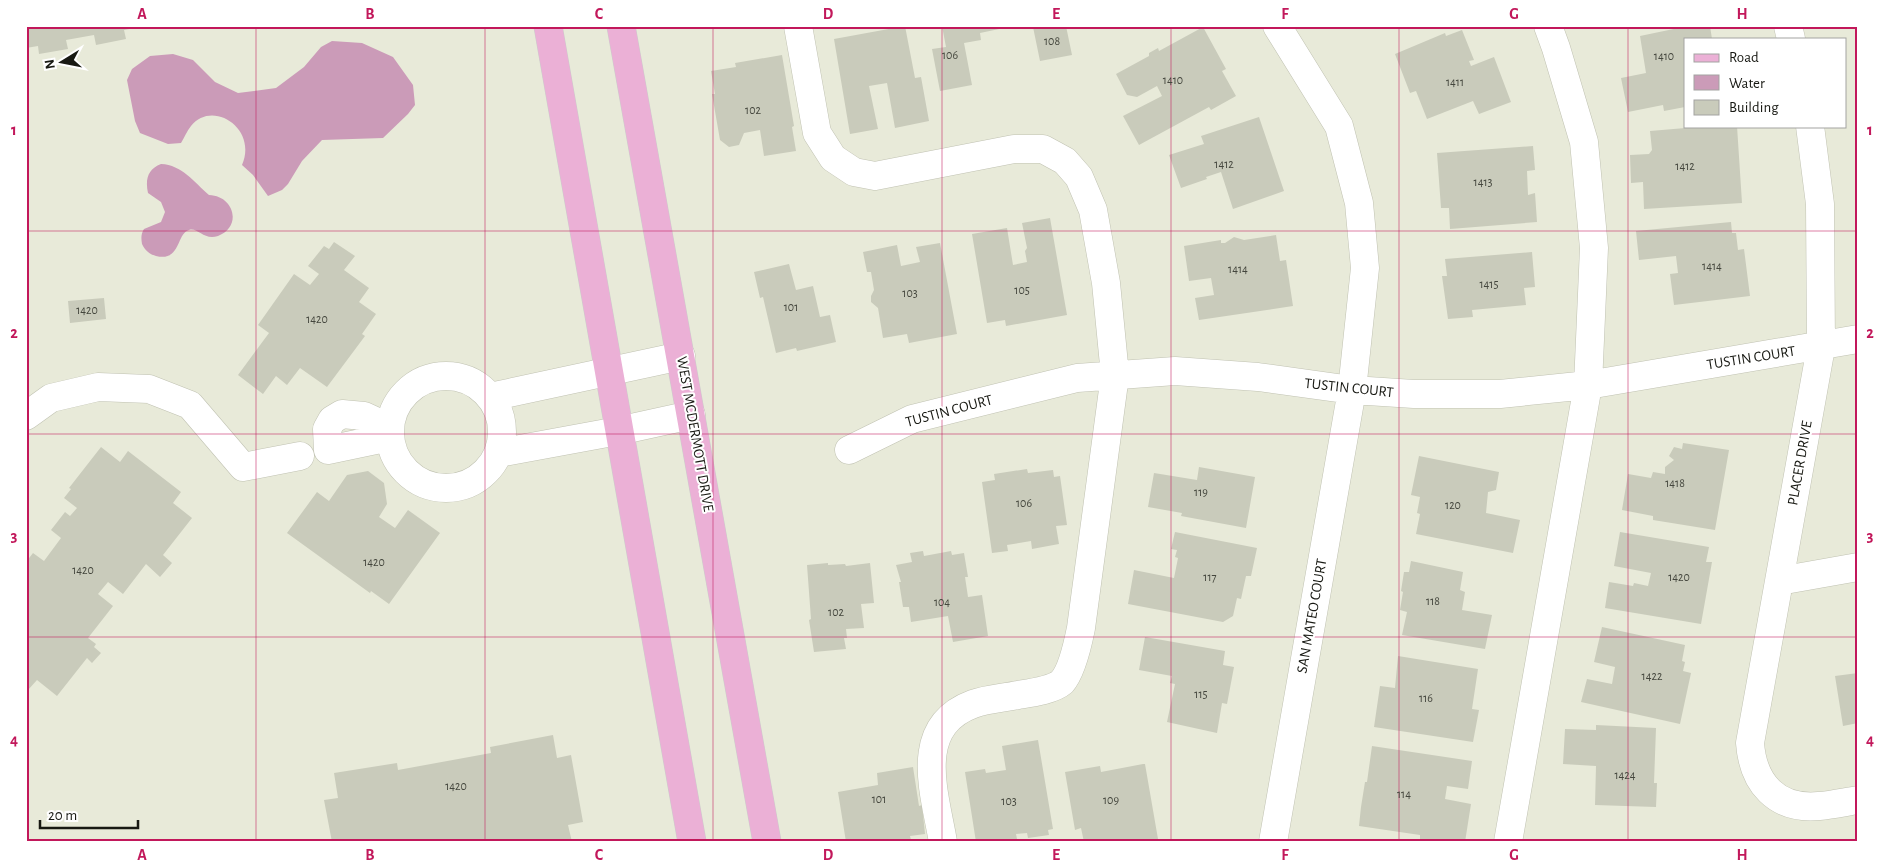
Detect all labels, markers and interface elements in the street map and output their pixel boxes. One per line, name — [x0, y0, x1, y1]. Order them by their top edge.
text: A — [137, 6, 147, 22]
text: B — [365, 6, 375, 22]
text: C — [595, 6, 604, 22]
text: D — [823, 6, 834, 22]
text: E — [1052, 6, 1060, 22]
text: F — [1281, 6, 1289, 22]
text: G — [1509, 6, 1519, 22]
text: H — [1736, 6, 1748, 22]
house number: 108 — [1044, 35, 1060, 47]
north arrow — [38, 38, 88, 88]
legend — [1684, 38, 1846, 128]
house number: 106 — [942, 49, 958, 61]
house number: 1410 — [1654, 50, 1674, 62]
text: Road — [1729, 50, 1759, 65]
text: N — [42, 58, 58, 70]
house number: 1410 — [1163, 74, 1183, 86]
house number: 1411 — [1446, 76, 1464, 88]
text: Water — [1729, 76, 1765, 91]
text: Building — [1729, 100, 1779, 115]
house number: 102 — [745, 104, 761, 116]
text: 1 — [11, 122, 17, 138]
text: 1 — [1867, 122, 1873, 138]
house number: 1412 — [1214, 158, 1234, 170]
house number: 1412 — [1675, 160, 1695, 172]
house number: 1413 — [1474, 176, 1493, 188]
house number: 1414 — [1702, 260, 1722, 272]
house number: 1414 — [1228, 263, 1248, 275]
house number: 1415 — [1479, 278, 1499, 290]
house number: 105 — [1014, 284, 1030, 296]
house number: 103 — [902, 287, 918, 299]
house number: 101 — [784, 301, 798, 313]
house number: 1420 — [76, 304, 98, 316]
house number: 1420 — [306, 313, 328, 325]
text: 2 — [10, 325, 18, 341]
text: 2 — [1866, 325, 1874, 341]
street label: TUSTIN COURT — [1706, 343, 1797, 372]
street label: WEST MCDERMOTT DRIVE — [674, 355, 716, 513]
street label: TUSTIN COURT — [1304, 376, 1395, 400]
street label: TUSTIN COURT — [904, 392, 995, 430]
street label: PLACER DRIVE — [1785, 419, 1815, 507]
house number: 1418 — [1665, 477, 1685, 489]
house number: 119 — [1194, 486, 1208, 498]
house number: 106 — [1016, 497, 1032, 509]
house number: 120 — [1445, 499, 1461, 511]
text: 3 — [11, 528, 18, 544]
text: 3 — [1867, 528, 1874, 544]
house number: 1420 — [363, 556, 385, 568]
street label: SAN MATEO COURT — [1295, 557, 1330, 675]
house number: 1420 — [72, 564, 94, 576]
house number: 117 — [1203, 571, 1217, 583]
house number: 1420 — [1668, 571, 1690, 583]
house number: 118 — [1426, 595, 1440, 607]
house number: 104 — [934, 596, 950, 608]
house number: 102 — [828, 606, 844, 618]
house number: 1422 — [1642, 670, 1663, 682]
house number: 115 — [1194, 688, 1208, 700]
house number: 116 — [1419, 692, 1433, 704]
text: 4 — [10, 732, 18, 748]
text: 4 — [1866, 732, 1874, 748]
house number: 1424 — [1614, 769, 1636, 781]
house number: 1420 — [445, 780, 467, 792]
house number: 114 — [1397, 788, 1411, 800]
house number: 101 — [872, 793, 886, 805]
house number: 109 — [1103, 794, 1119, 806]
house number: 103 — [1001, 795, 1017, 807]
scale bar — [40, 798, 138, 830]
text: 20 m — [48, 808, 77, 823]
text: A — [137, 847, 147, 863]
text: B — [365, 847, 375, 863]
text: C — [595, 847, 604, 863]
text: D — [823, 847, 834, 863]
text: E — [1052, 847, 1060, 863]
text: F — [1281, 847, 1289, 863]
text: G — [1509, 847, 1519, 863]
text: H — [1736, 847, 1748, 863]

